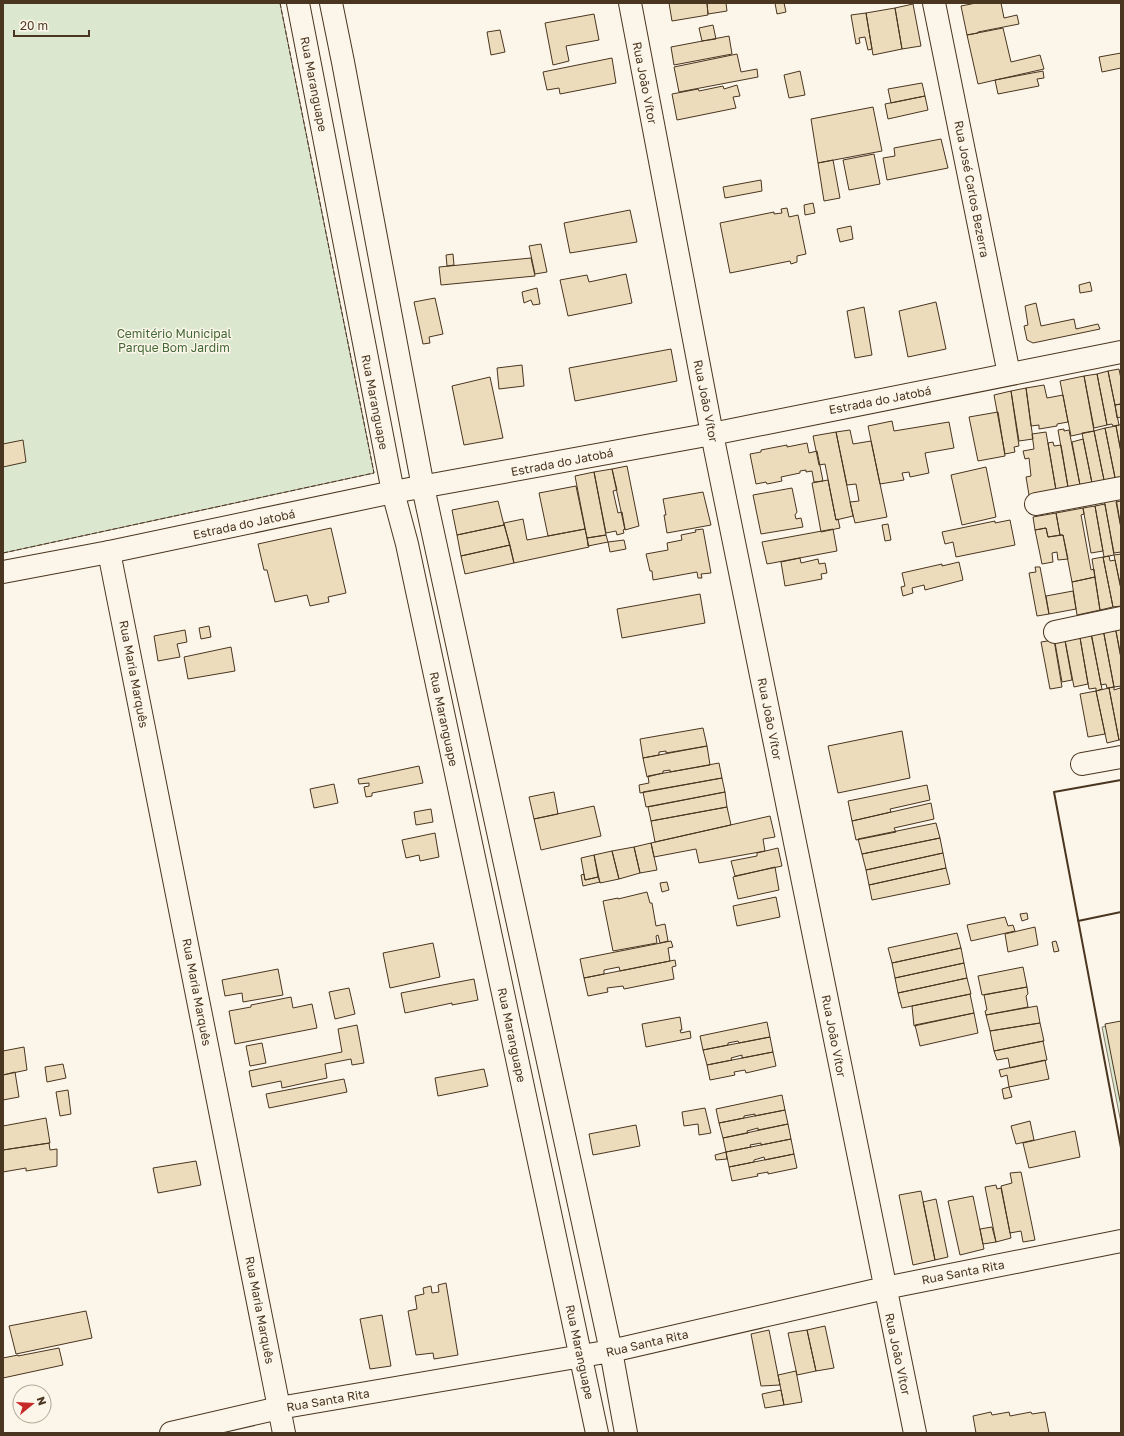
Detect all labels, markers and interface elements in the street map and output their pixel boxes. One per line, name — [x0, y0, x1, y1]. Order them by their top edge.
scale bar — [14, 12, 89, 38]
text: 20 m — [20, 18, 48, 33]
street label: Rua Maranguape — [297, 35, 331, 133]
street label: Rua João Vítor — [630, 40, 660, 126]
street label: Rua José Carlos Bezerra — [951, 119, 993, 259]
park label: Cemitério Municipal Parque Bom Jardim — [117, 326, 232, 355]
street label: Rua Maranguape — [358, 353, 392, 451]
street label: Rua João Vítor — [691, 358, 721, 444]
street label: Estrada do Jatobá — [828, 383, 932, 417]
street label: Estrada do Jatobá — [510, 445, 614, 479]
street label: Estrada do Jatobá — [192, 506, 296, 542]
street label: Rua Maria Marquês — [116, 619, 152, 729]
street label: Rua Maranguape — [427, 670, 461, 768]
street label: Rua João Vítor — [755, 676, 785, 762]
street label: Rua Maria Marquês — [179, 937, 215, 1047]
street label: Rua Maranguape — [495, 986, 529, 1084]
street label: Rua João Vítor — [819, 993, 849, 1079]
street label: Rua Maria Marquês — [242, 1255, 278, 1365]
street label: Rua Santa Rita — [920, 1257, 1006, 1287]
street label: Rua Maranguape — [563, 1303, 597, 1401]
street label: Rua João Vítor — [882, 1311, 914, 1397]
street label: Rua Santa Rita — [604, 1326, 690, 1360]
north arrow — [12, 1384, 52, 1424]
street label: Rua Santa Rita — [285, 1385, 371, 1415]
text: N — [35, 1395, 49, 1407]

